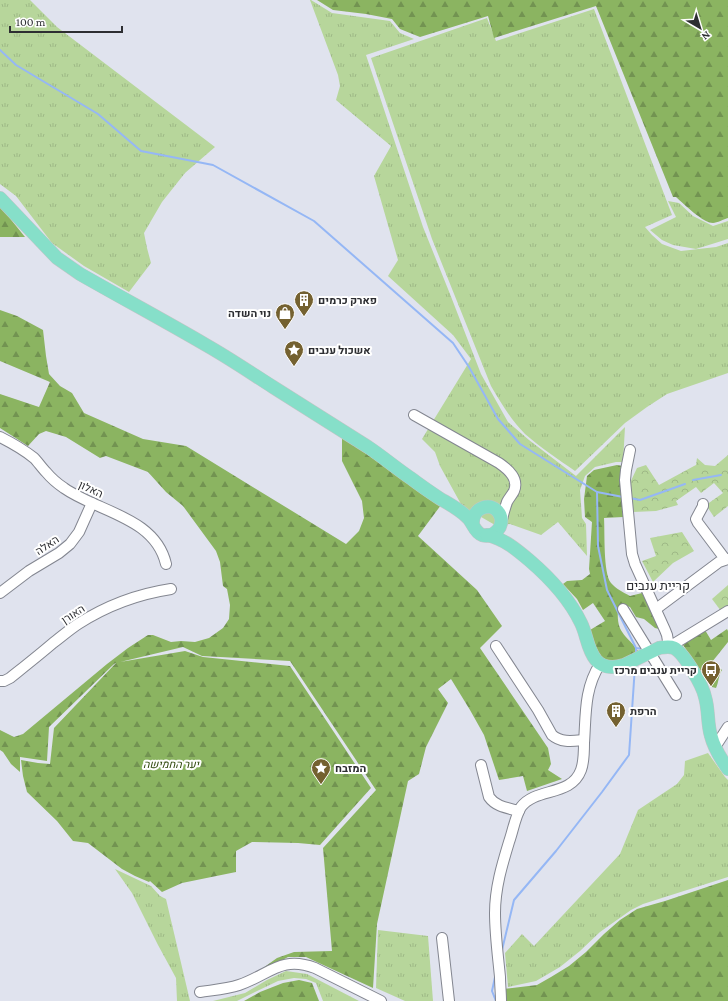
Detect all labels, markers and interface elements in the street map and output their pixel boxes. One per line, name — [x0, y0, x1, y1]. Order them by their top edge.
scale bar — [10, 8, 122, 34]
north arrow — [680, 8, 720, 48]
text: 100 m — [16, 15, 46, 29]
text: N — [699, 29, 713, 43]
building icon: פארק כרמים — [293, 289, 315, 317]
place label: פארק כרמים — [318, 294, 377, 306]
shop icon: נוי השדה — [274, 302, 296, 330]
place label: נוי השדה — [228, 307, 271, 319]
place icon: אשכול ענבים — [283, 339, 305, 367]
place label: אשכול ענבים — [308, 344, 371, 356]
street label: האלון — [77, 478, 105, 500]
street label: האלה — [33, 533, 61, 557]
district label: קריית ענבים — [626, 578, 690, 593]
street label: האורן — [59, 602, 87, 626]
bus stop icon: קריית ענבים מרכז — [700, 659, 722, 687]
place label: קריית ענבים מרכז — [614, 664, 697, 676]
building icon: הרפת — [605, 700, 627, 728]
place label: הרפת — [630, 705, 657, 717]
place icon: המזבח — [310, 757, 332, 785]
park label: יער החמישה — [143, 758, 201, 770]
place label: המזבח — [335, 762, 366, 774]

